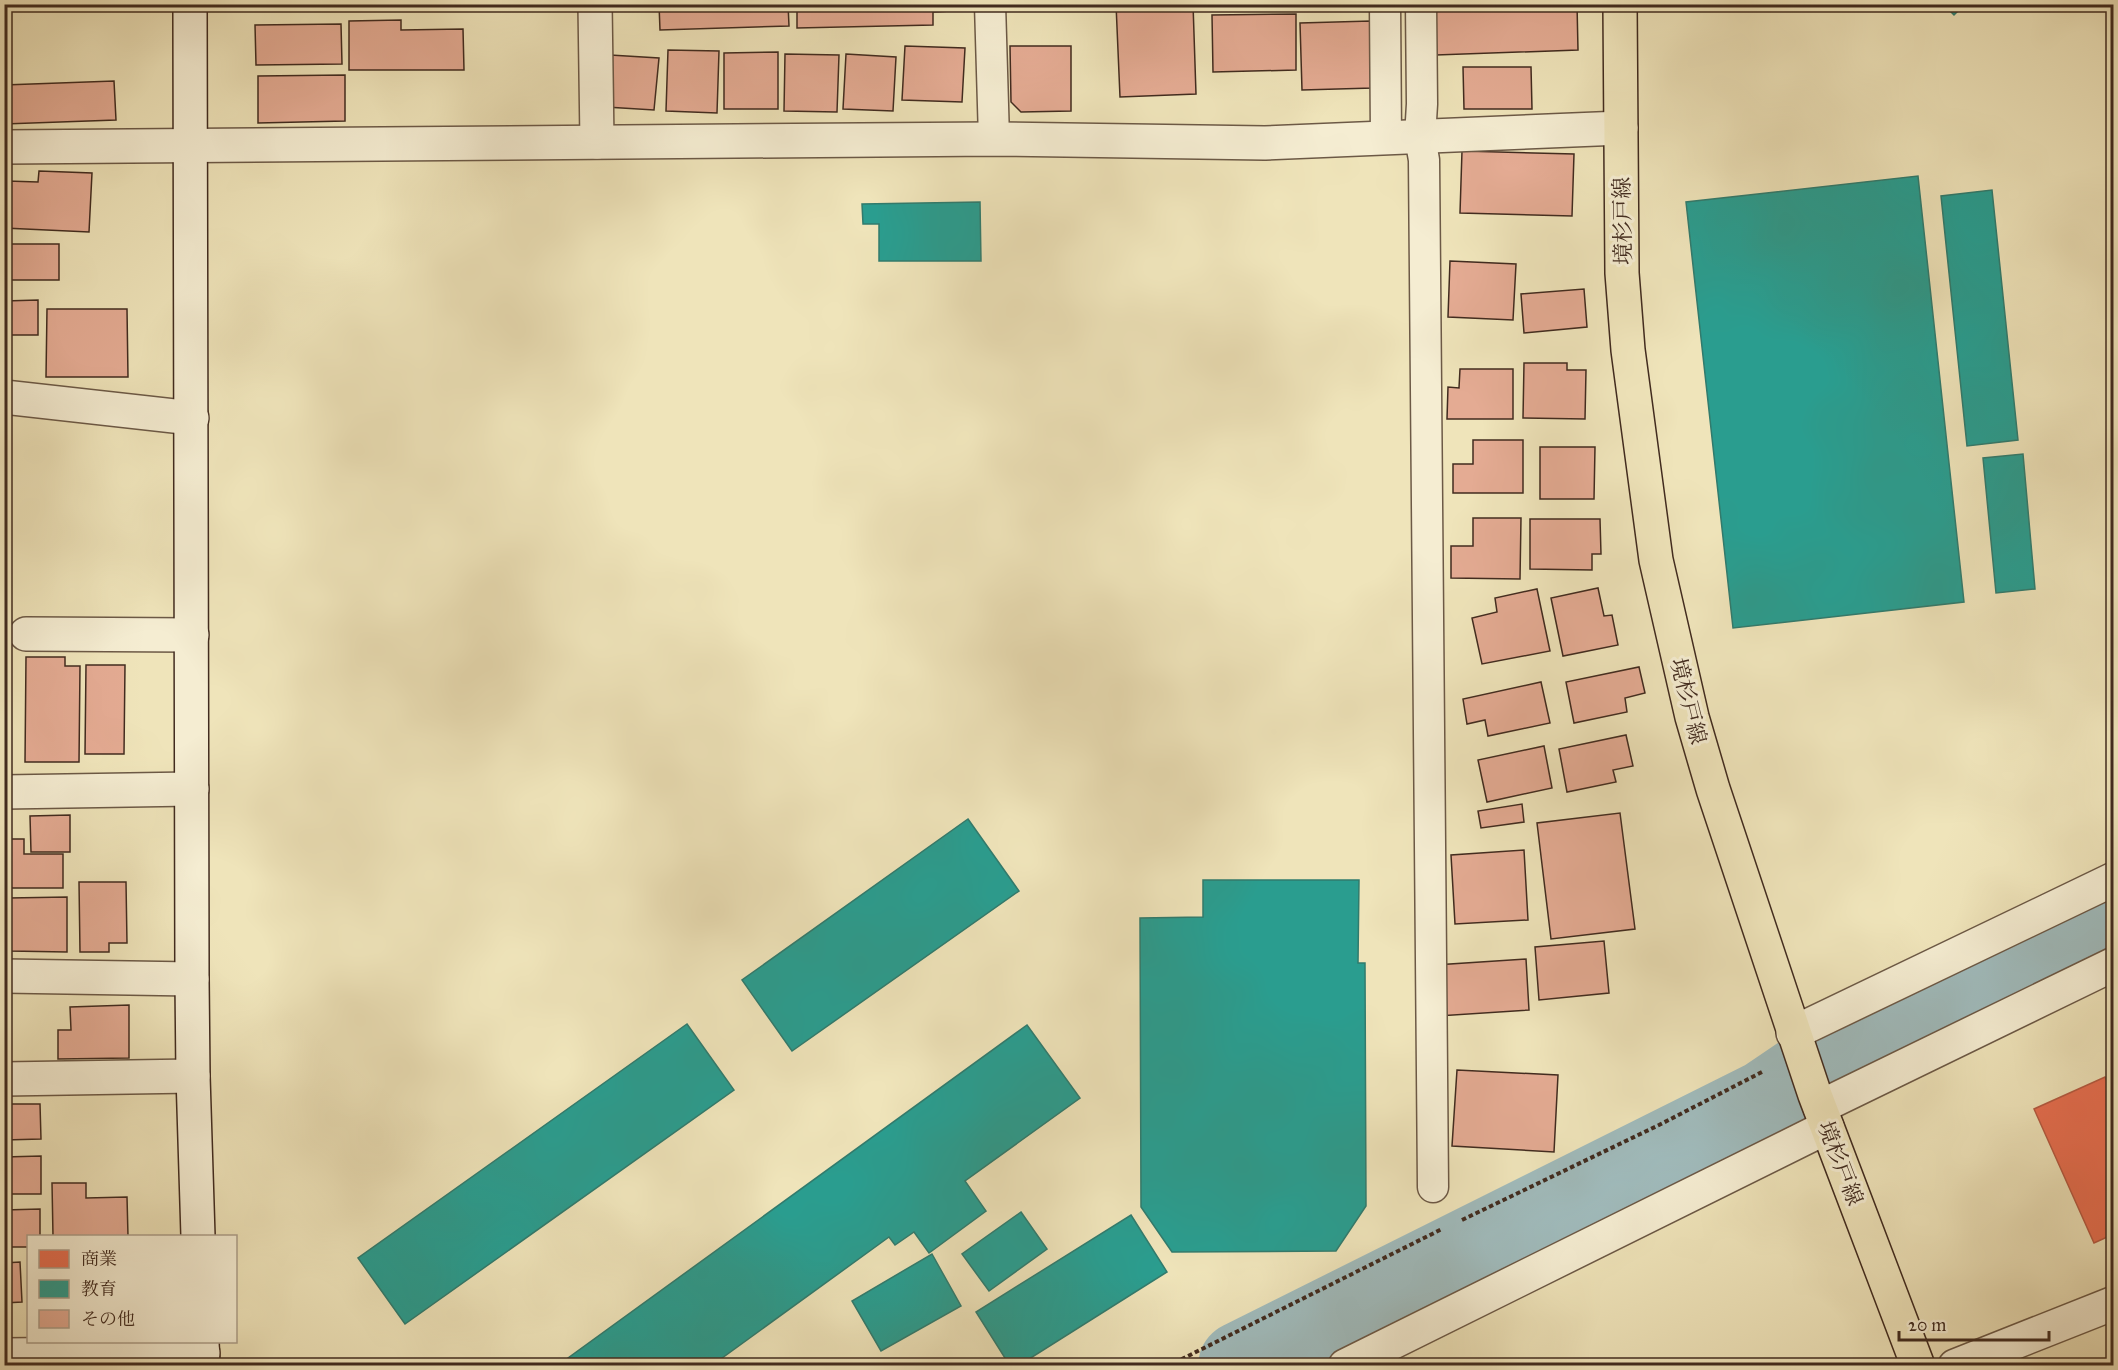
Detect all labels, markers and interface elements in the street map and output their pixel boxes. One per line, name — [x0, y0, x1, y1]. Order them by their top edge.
street label: 境杉戸線 — [1608, 177, 1637, 265]
street label: 境杉戸線 — [1665, 655, 1712, 747]
street label: 境杉戸線 — [1812, 1117, 1869, 1209]
legend — [27, 1235, 237, 1343]
text: 商業 — [81, 1248, 117, 1270]
text: 教育 — [81, 1278, 117, 1300]
scale bar — [1899, 1304, 2049, 1342]
text: その他 — [81, 1308, 135, 1330]
text: 20 m — [1908, 1314, 1946, 1336]

